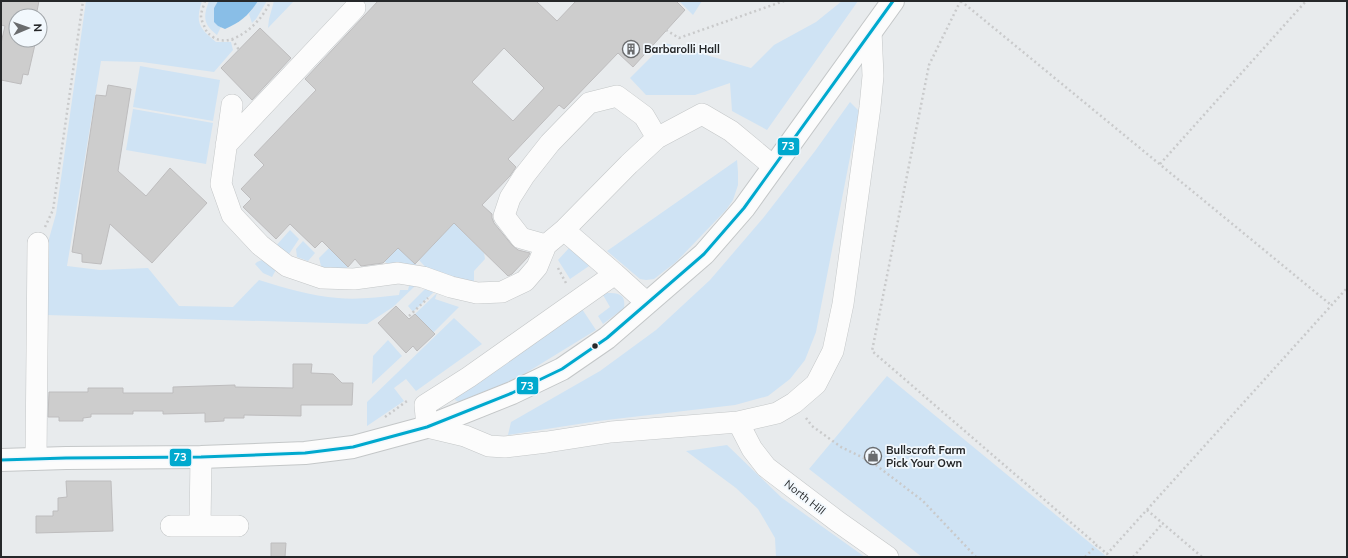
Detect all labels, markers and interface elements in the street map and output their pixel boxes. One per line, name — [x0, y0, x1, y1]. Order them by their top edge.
north arrow — [8, 8, 48, 48]
text: N — [31, 23, 45, 32]
building icon: Barbarolli Hall — [621, 39, 641, 59]
place label: Barbarolli Hall — [644, 42, 720, 56]
line badge: 73 — [777, 137, 800, 156]
text: 73 — [781, 139, 795, 153]
unlabelled marker — [590, 341, 600, 351]
line badge: 73 — [516, 376, 539, 395]
text: 73 — [520, 379, 534, 393]
place label: Bullscroft Farm Pick Your Own — [886, 443, 966, 470]
shop icon: Bullscroft Farm Pick Your Own — [863, 446, 883, 466]
line badge: 73 — [169, 448, 192, 467]
text: 73 — [173, 450, 187, 464]
street label: North Hill — [782, 477, 828, 517]

